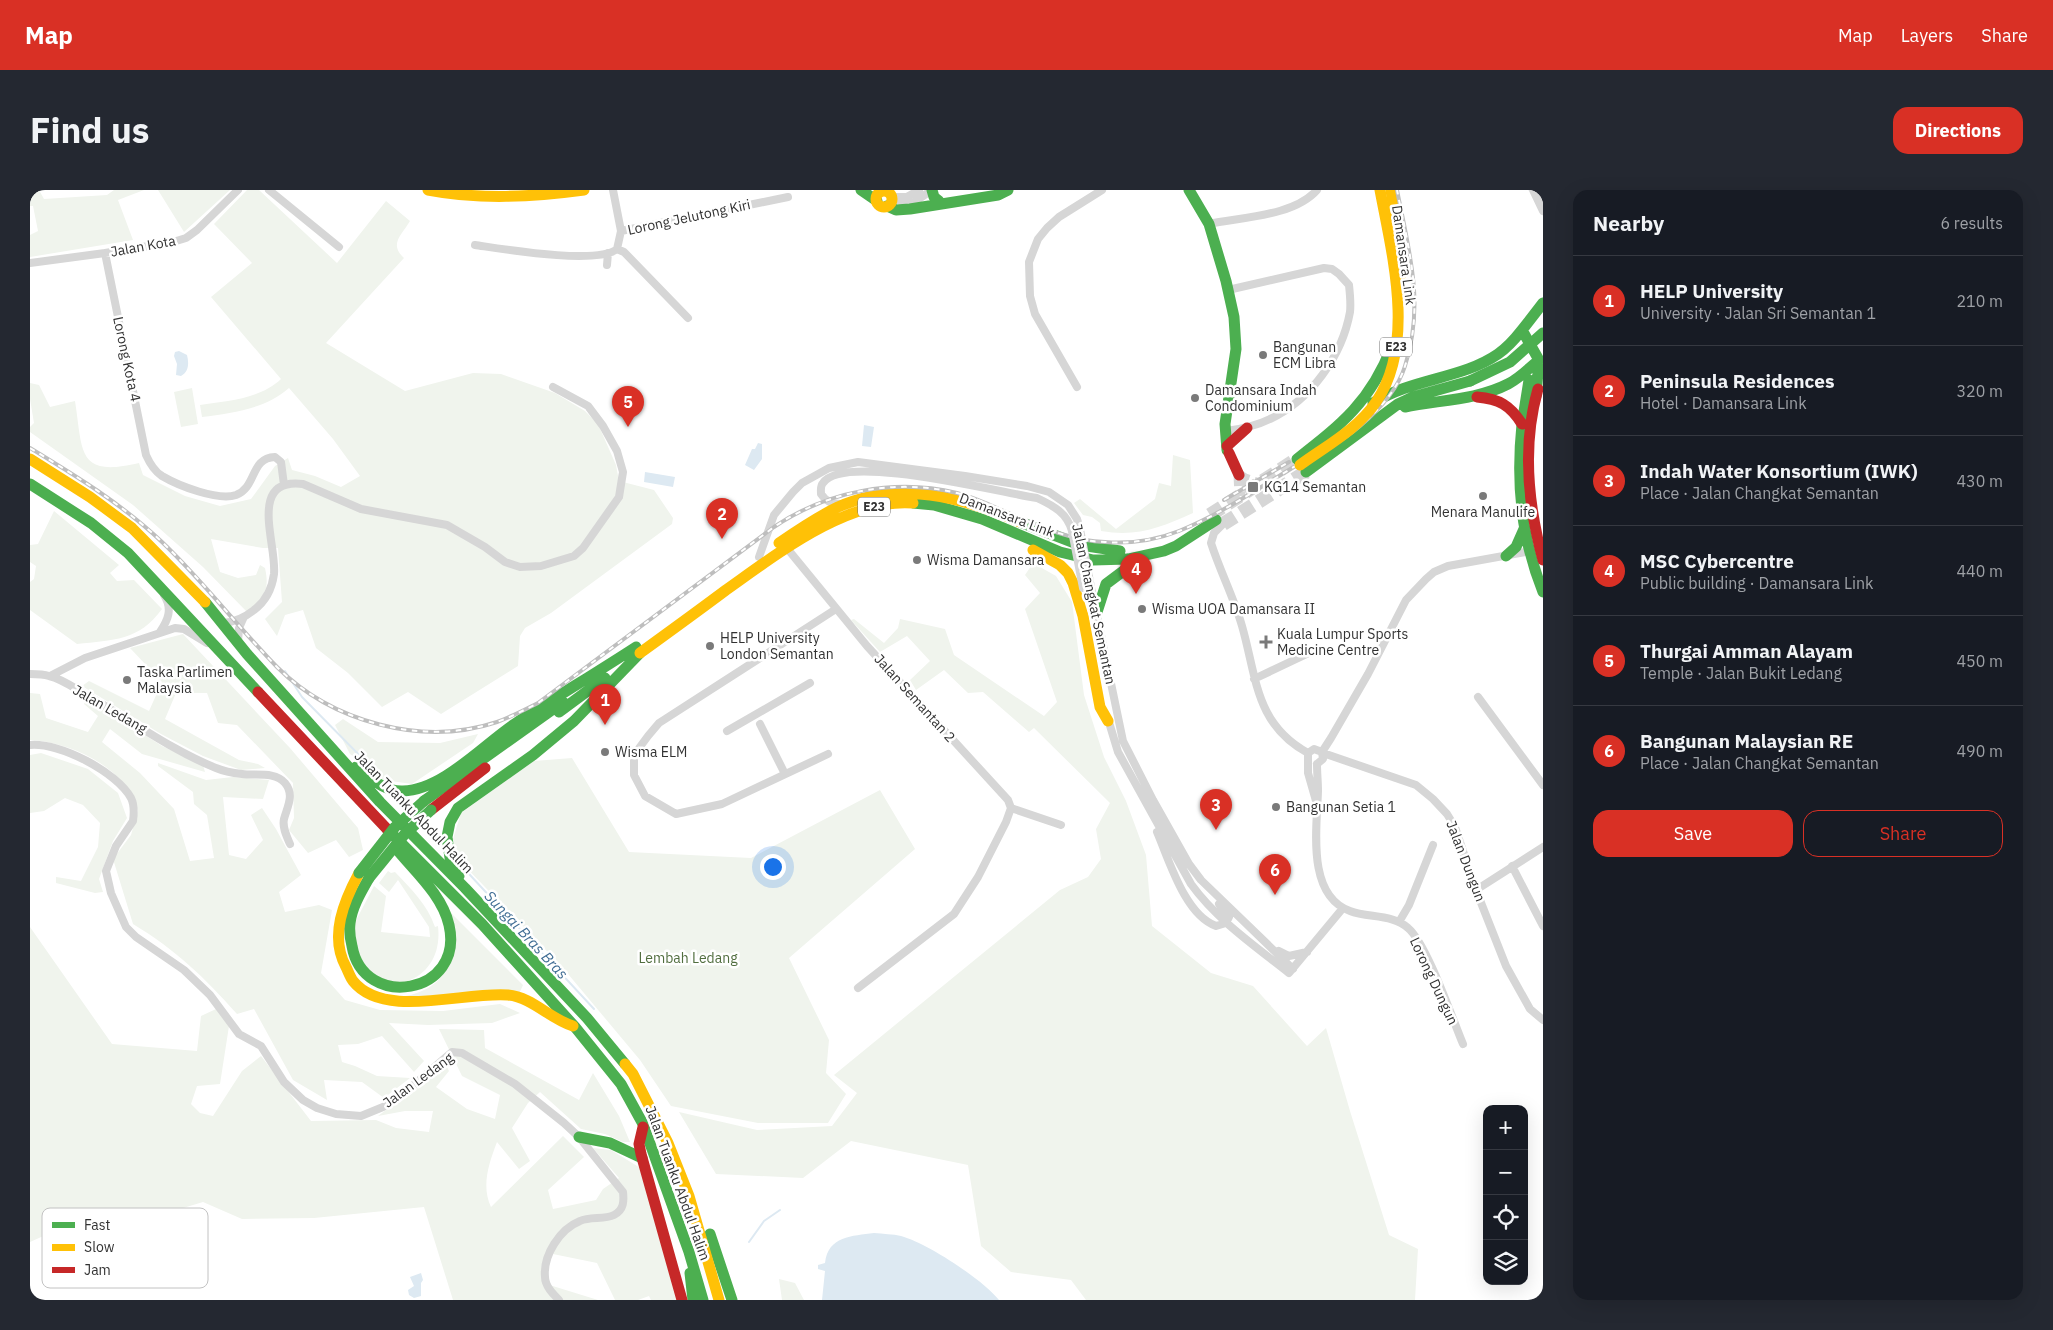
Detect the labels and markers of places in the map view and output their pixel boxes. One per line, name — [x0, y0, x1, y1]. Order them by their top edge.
place label: Bangunan ECM Libra — [1273, 338, 1336, 372]
marker: Bangunan ECM Libra — [1257, 349, 1269, 361]
place label: Damansara Indah Condominium — [1205, 381, 1317, 415]
pin: 5 — [612, 386, 644, 427]
marker: Damansara Indah Condominium — [1189, 392, 1201, 404]
place label: KG14 Semantan — [1264, 478, 1366, 496]
marker: KG14 Semantan — [1246, 480, 1260, 494]
marker: Menara Manulife — [1477, 490, 1489, 502]
pin: 2 — [706, 498, 738, 539]
place label: Menara Manulife — [1431, 503, 1536, 521]
place label: Wisma Damansara — [927, 551, 1045, 569]
pin: 4 — [1120, 553, 1152, 594]
marker: Wisma Damansara — [911, 554, 923, 566]
place label: Wisma UOA Damansara II — [1152, 600, 1315, 618]
marker: Wisma UOA Damansara II — [1136, 603, 1148, 615]
place label: Kuala Lumpur Sports Medicine Centre — [1277, 625, 1409, 659]
place label: HELP University London Semantan — [720, 629, 834, 663]
marker: Kuala Lumpur Sports Medicine Centre — [1259, 635, 1273, 649]
marker: HELP University London Semantan — [704, 640, 716, 652]
place label: Taska Parlimen Malaysia — [137, 663, 233, 697]
marker: Taska Parlimen Malaysia — [121, 674, 133, 686]
pin: 1 — [589, 684, 621, 725]
place label: Wisma ELM — [615, 743, 687, 761]
marker: Wisma ELM — [599, 746, 611, 758]
pin: 3 — [1200, 789, 1232, 830]
place label: Bangunan Setia 1 — [1286, 798, 1396, 816]
marker: Bangunan Setia 1 — [1270, 801, 1282, 813]
pin: 6 — [1259, 854, 1291, 895]

